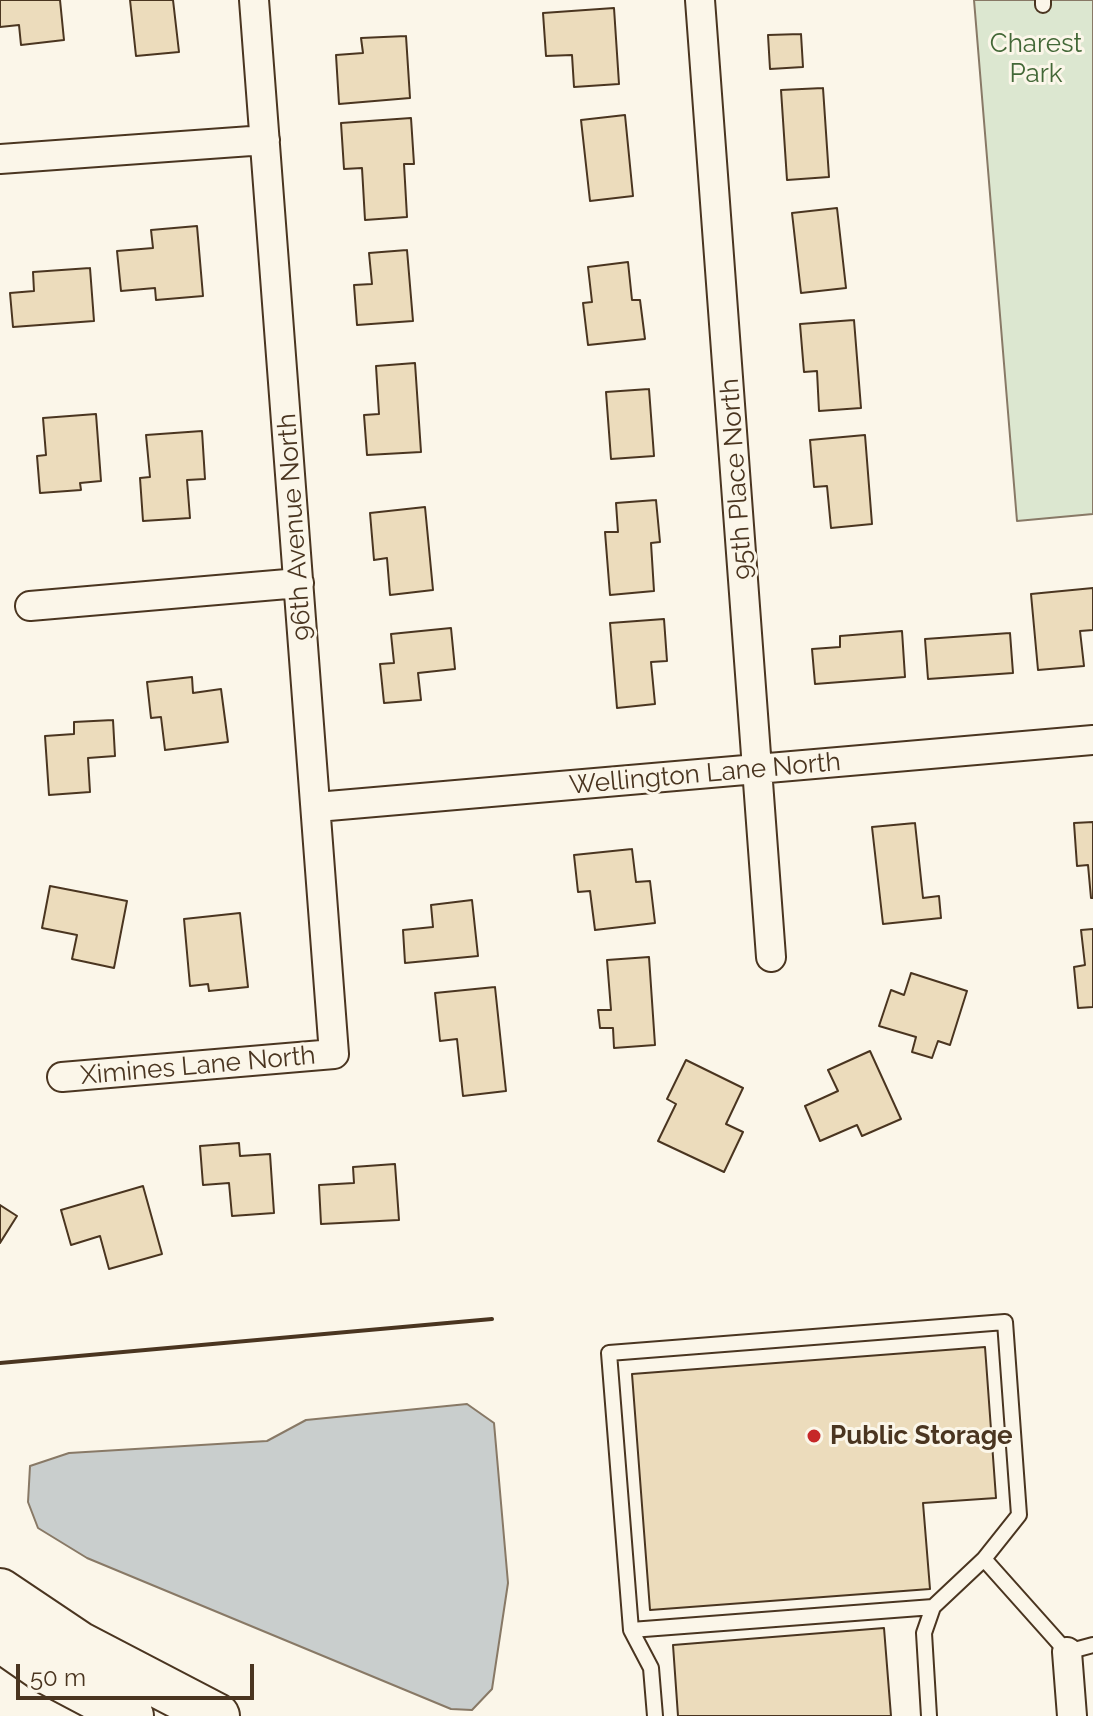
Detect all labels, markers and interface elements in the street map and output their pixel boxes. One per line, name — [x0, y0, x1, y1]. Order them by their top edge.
park label: Charest Park — [990, 28, 1082, 90]
street label: 95th Place North — [714, 377, 760, 581]
street label: 96th Avenue North — [271, 412, 319, 642]
street label: Wellington Lane North — [568, 747, 842, 801]
street label: Ximines Lane North — [79, 1040, 317, 1092]
place label: Public Storage — [830, 1420, 1013, 1452]
marker: Public Storage — [805, 1427, 823, 1445]
scale bar — [20, 1648, 258, 1698]
text: 50 m — [30, 1663, 86, 1692]

